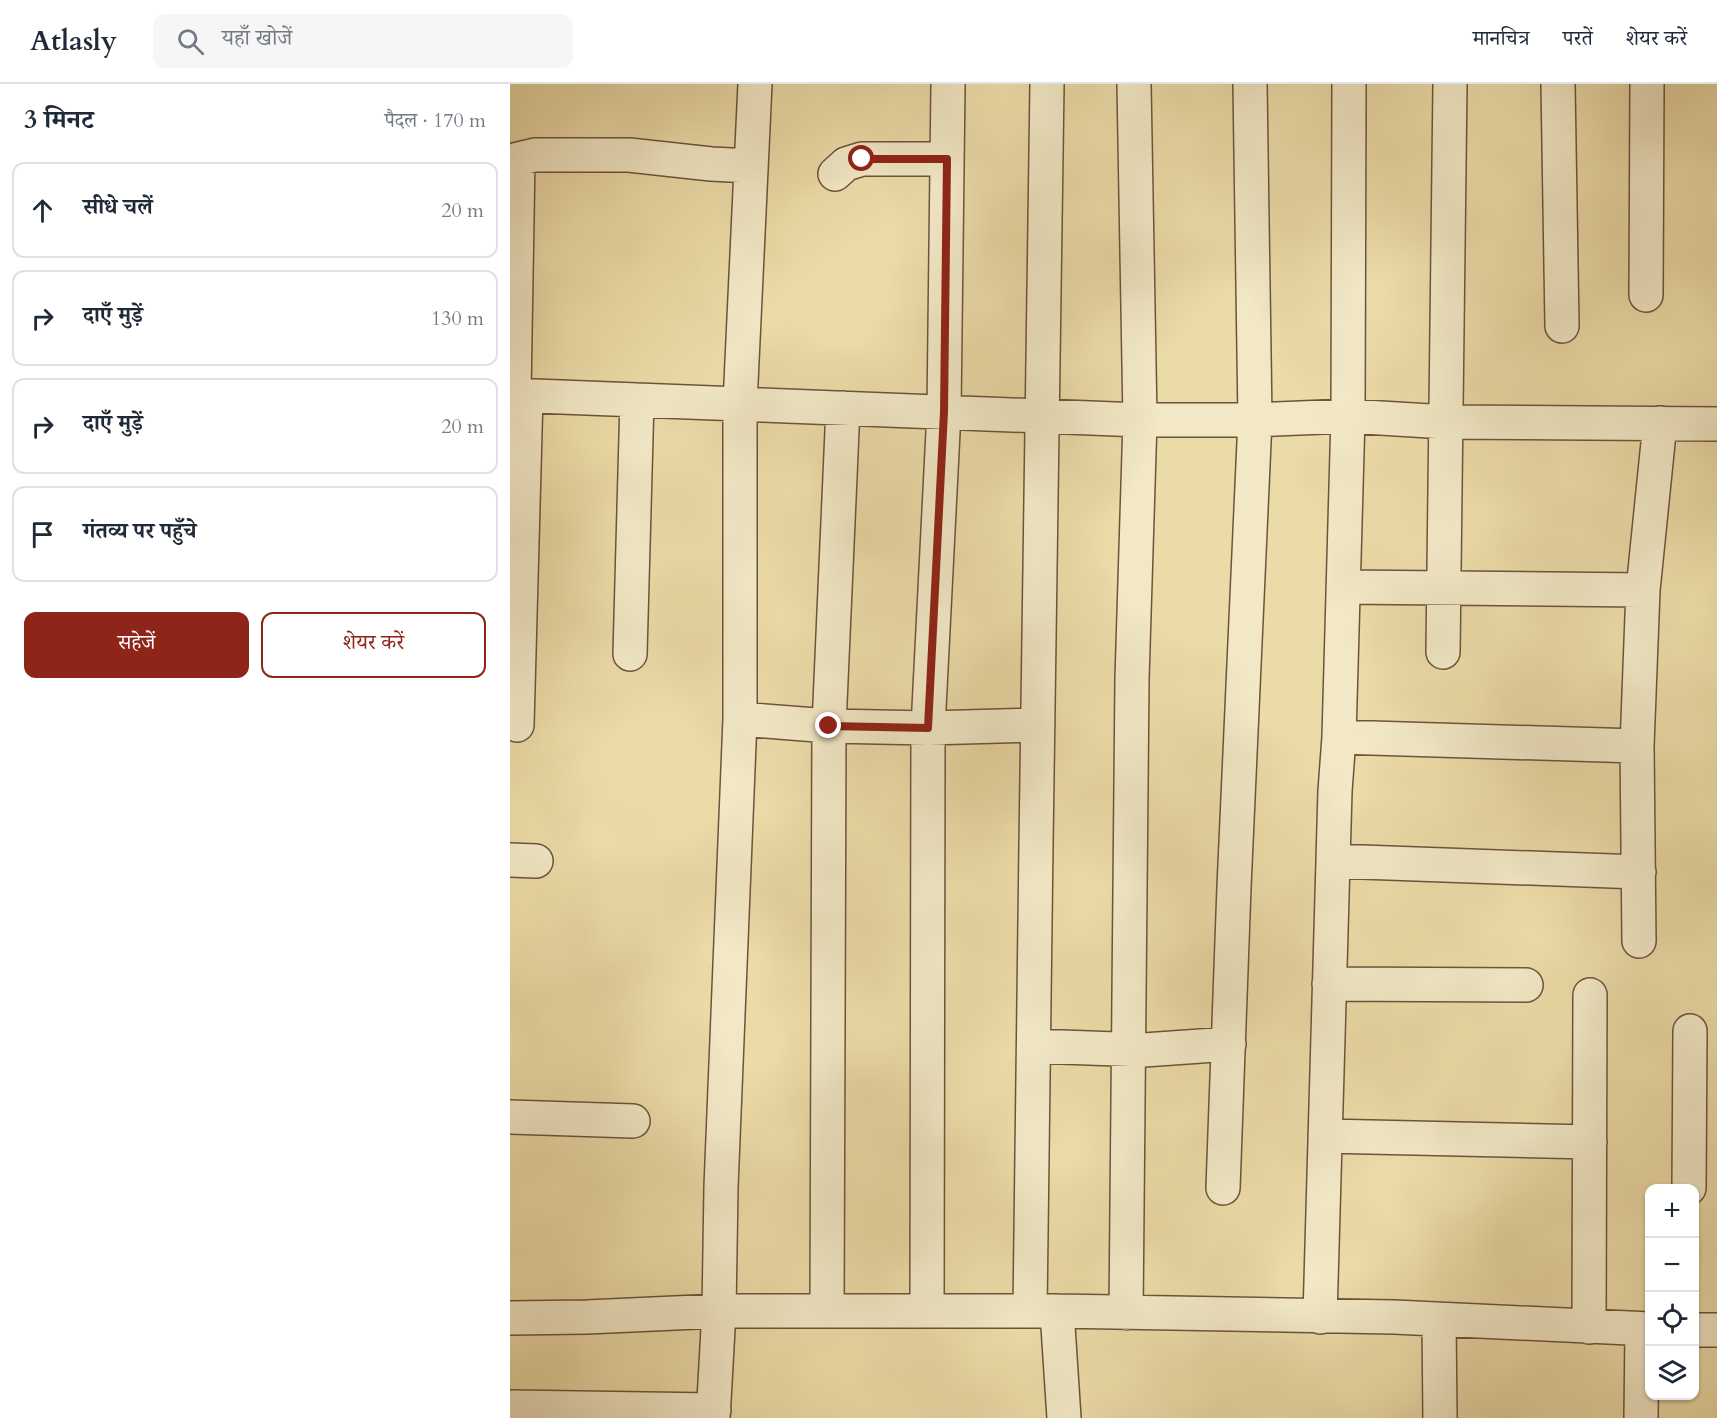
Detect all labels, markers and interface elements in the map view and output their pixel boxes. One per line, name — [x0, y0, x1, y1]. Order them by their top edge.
search box — [153, 14, 573, 68]
text: Atlasly — [30, 22, 117, 60]
text: यहाँ खोजें — [222, 23, 292, 53]
text: मानचित्र — [1473, 24, 1530, 53]
text: परतें — [1563, 24, 1593, 53]
text: शेयर करें — [1626, 24, 1687, 53]
icon: search — [174, 25, 207, 58]
text: 3 मिनट — [24, 102, 94, 137]
text: पैदल · 170 m — [384, 107, 486, 134]
route start — [848, 145, 874, 171]
text: सीधे चलें — [83, 192, 153, 222]
icon: ahead — [26, 194, 59, 227]
text: 20 m — [441, 197, 484, 224]
text: दाएँ मुड़ें — [83, 300, 143, 330]
icon: right — [26, 302, 59, 335]
text: 130 m — [431, 305, 484, 332]
text: दाएँ मुड़ें — [83, 408, 143, 438]
icon: right — [26, 410, 59, 443]
text: 20 m — [441, 413, 484, 440]
text: गंतव्य पर पहुँचे — [83, 516, 197, 546]
icon: arrive — [26, 518, 59, 551]
button: सहेजें — [24, 612, 249, 678]
button: शेयर करें — [261, 612, 486, 678]
route end — [815, 712, 841, 738]
map controls — [1645, 1184, 1699, 1400]
button: + — [1645, 1184, 1699, 1238]
button: − — [1645, 1238, 1699, 1292]
button: locate — [1645, 1292, 1699, 1346]
button: layers — [1645, 1346, 1699, 1400]

